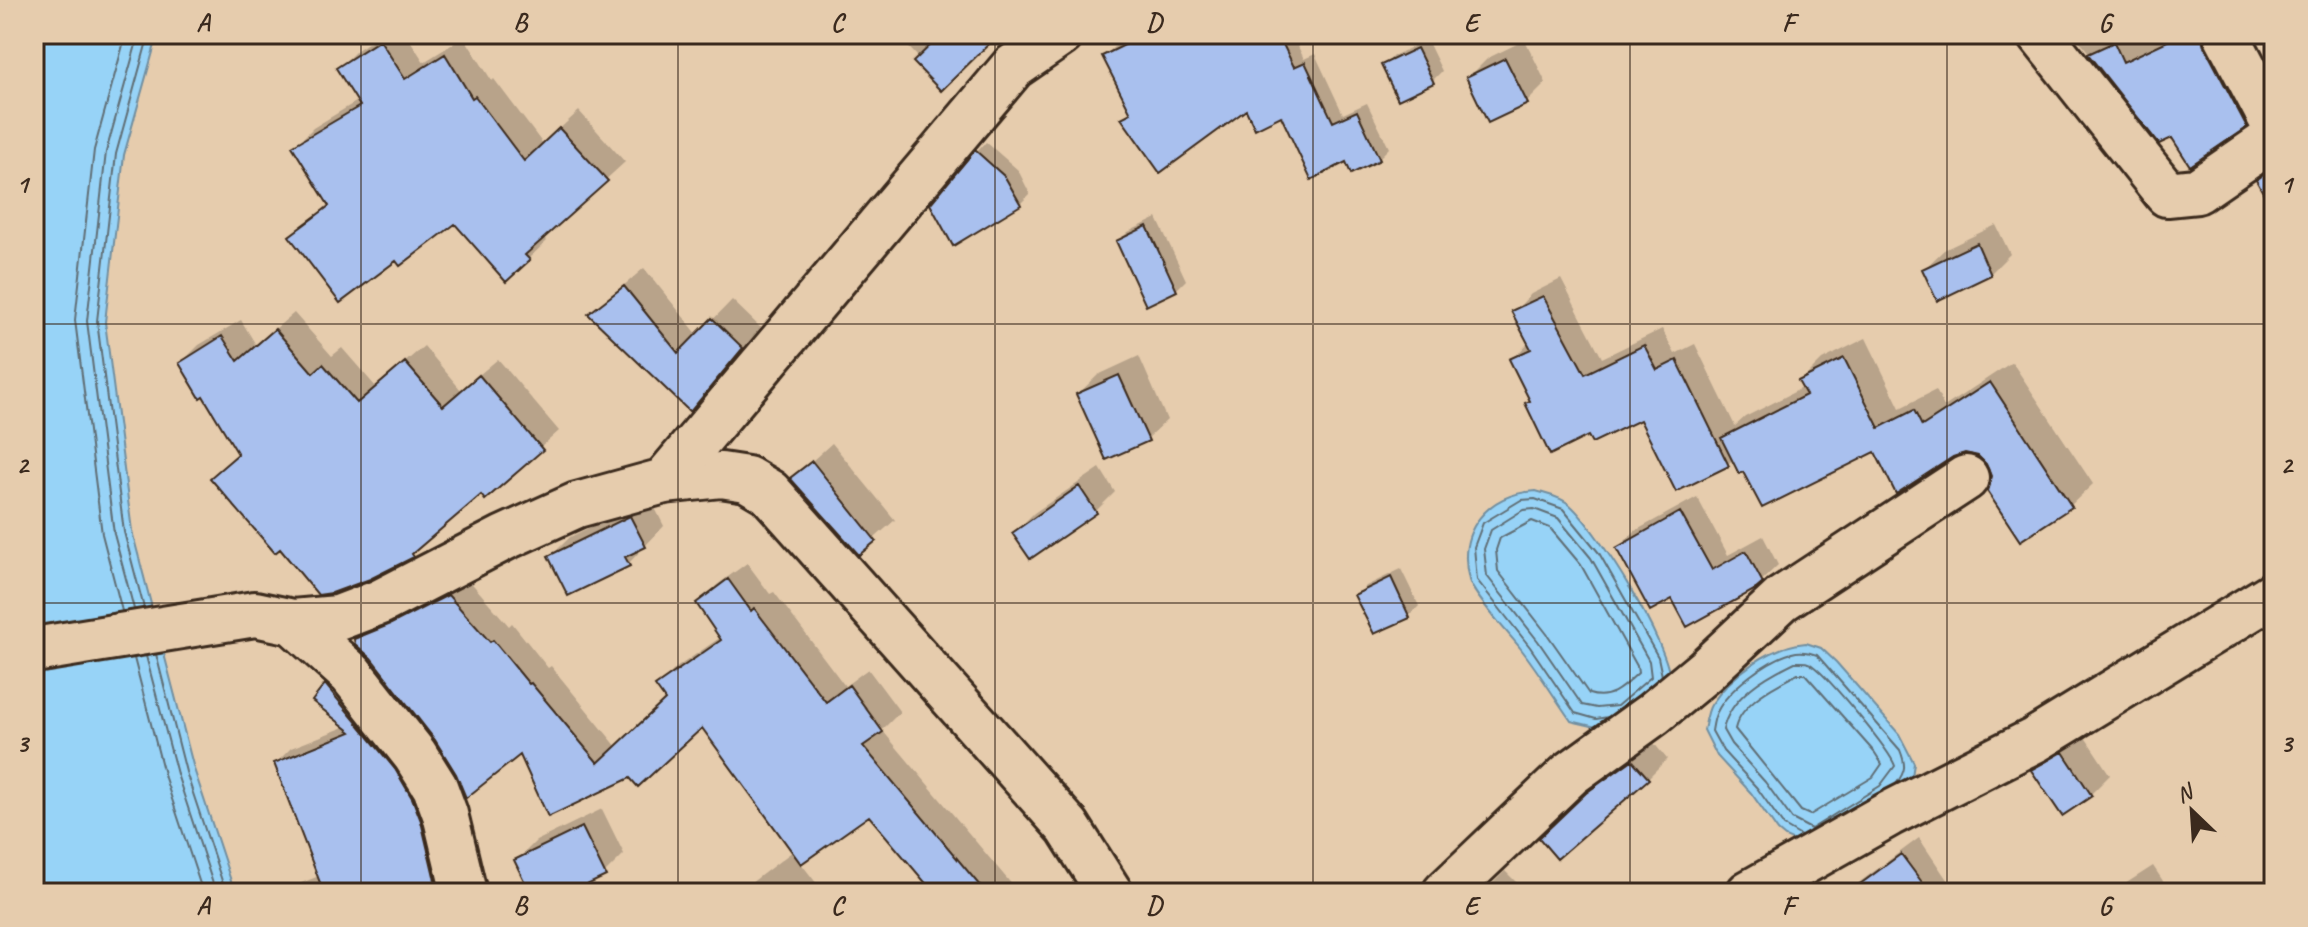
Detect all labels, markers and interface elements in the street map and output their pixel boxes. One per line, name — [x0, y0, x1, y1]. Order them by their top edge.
text: A — [196, 6, 211, 39]
text: B — [513, 6, 529, 39]
text: C — [831, 6, 847, 39]
text: D — [1146, 6, 1164, 39]
text: E — [1464, 6, 1482, 39]
text: F — [1782, 6, 1800, 39]
text: G — [2099, 6, 2115, 39]
text: 1 — [16, 168, 31, 201]
text: 1 — [2280, 168, 2295, 201]
text: 2 — [16, 448, 30, 481]
text: 2 — [2280, 448, 2294, 481]
text: 3 — [16, 727, 30, 760]
text: 3 — [2280, 727, 2294, 760]
north arrow — [2152, 771, 2232, 851]
text: N — [2172, 777, 2199, 809]
text: A — [196, 889, 211, 922]
text: B — [513, 889, 529, 922]
text: C — [831, 889, 847, 922]
text: D — [1146, 889, 1164, 922]
text: E — [1464, 889, 1482, 922]
text: F — [1782, 889, 1800, 922]
text: G — [2099, 889, 2115, 922]

